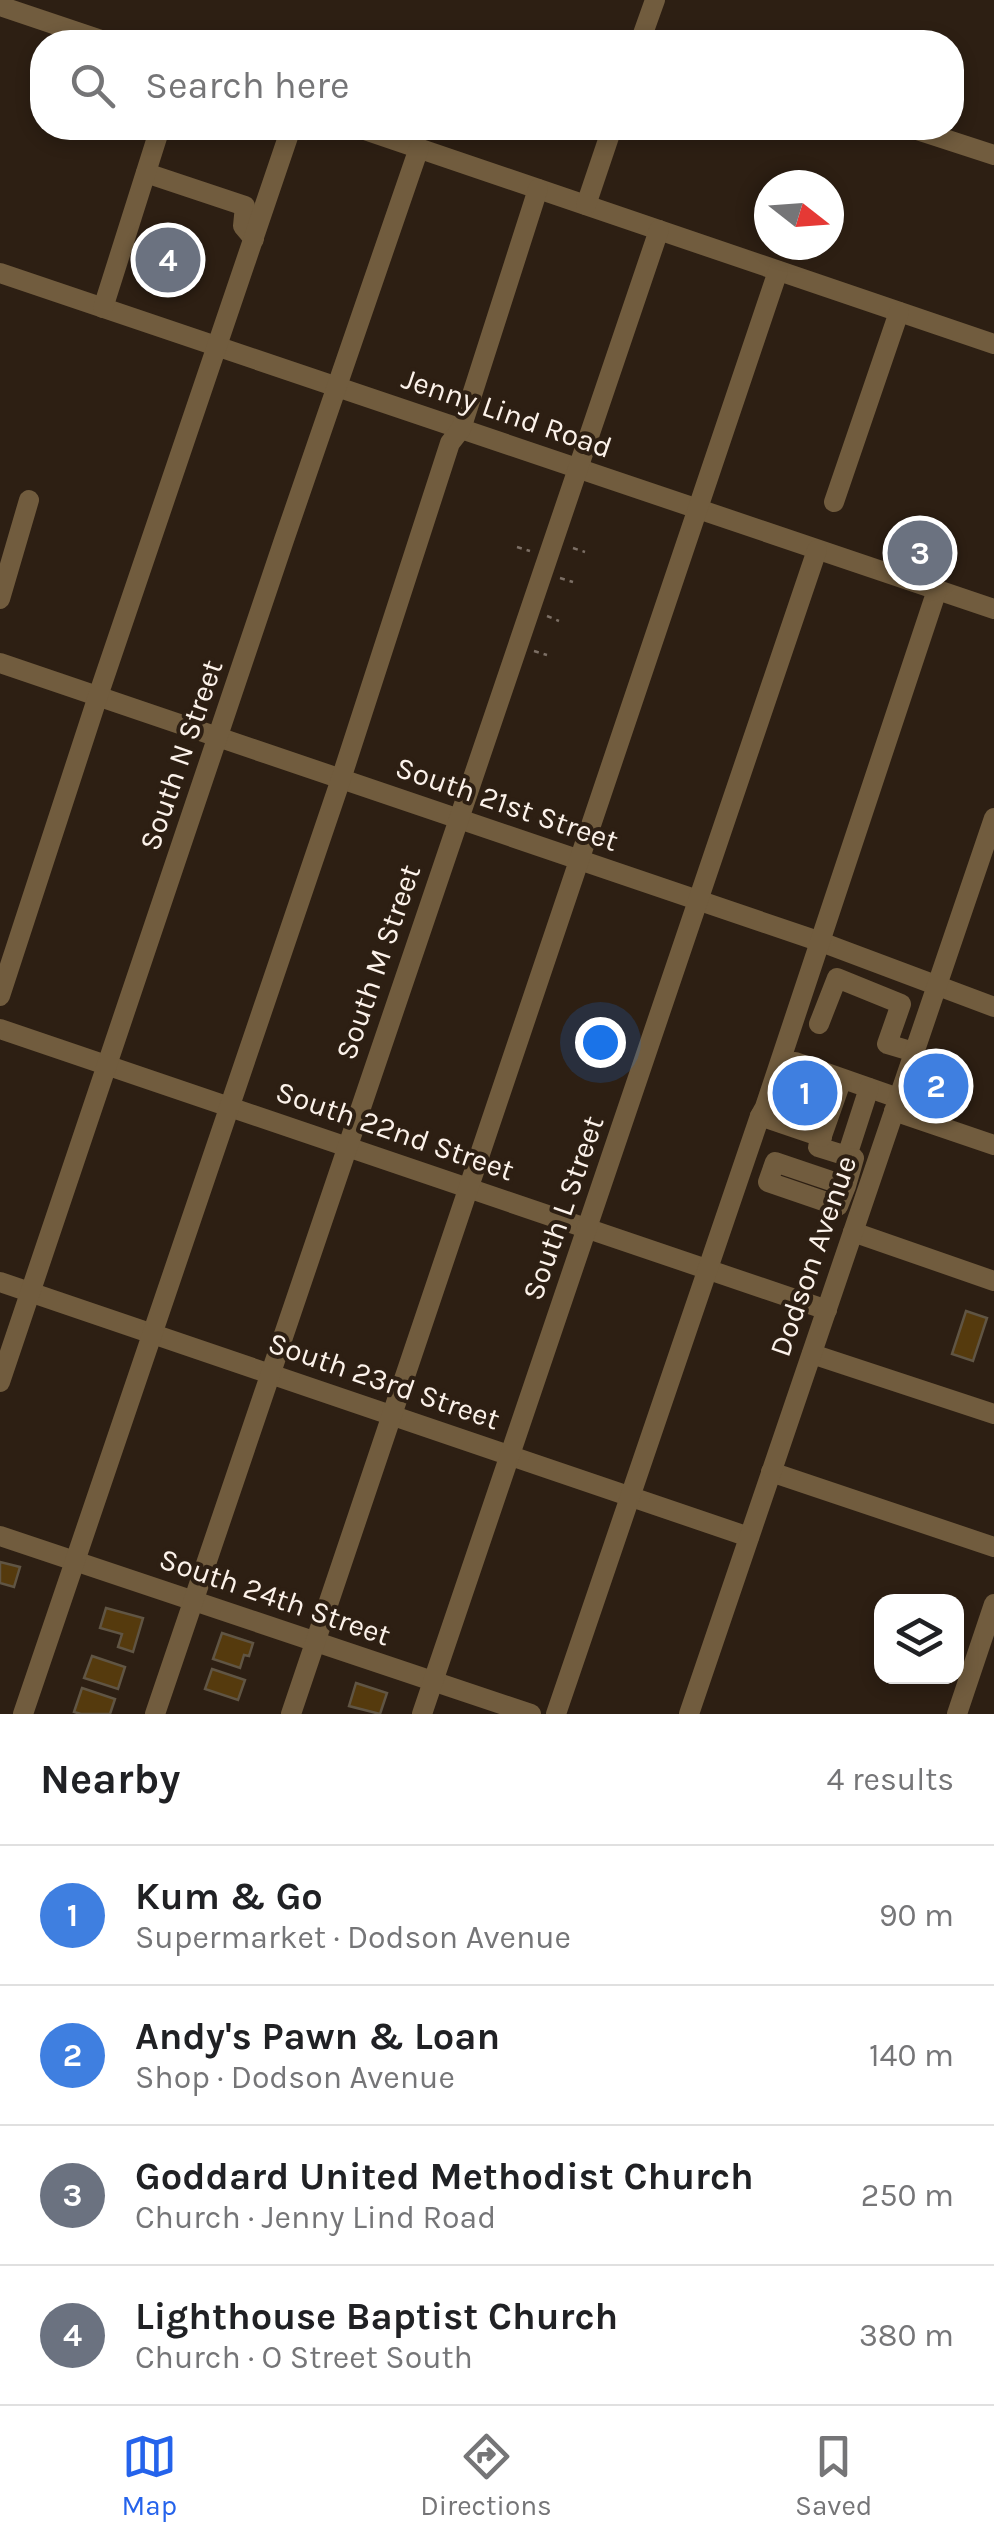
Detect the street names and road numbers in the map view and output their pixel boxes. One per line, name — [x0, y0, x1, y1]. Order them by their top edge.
street label: Jenny Lind Road — [397, 360, 617, 466]
street label: South N Street — [132, 655, 230, 855]
street label: South 21st Street — [391, 749, 623, 859]
street label: South M Street — [328, 860, 428, 1064]
street label: South 22nd Street — [271, 1073, 519, 1189]
street label: South L Street — [515, 1111, 611, 1305]
street label: Dodson Avenue — [762, 1151, 864, 1361]
street label: South 23rd Street — [264, 1325, 504, 1437]
street label: South 24th Street — [155, 1541, 395, 1653]

